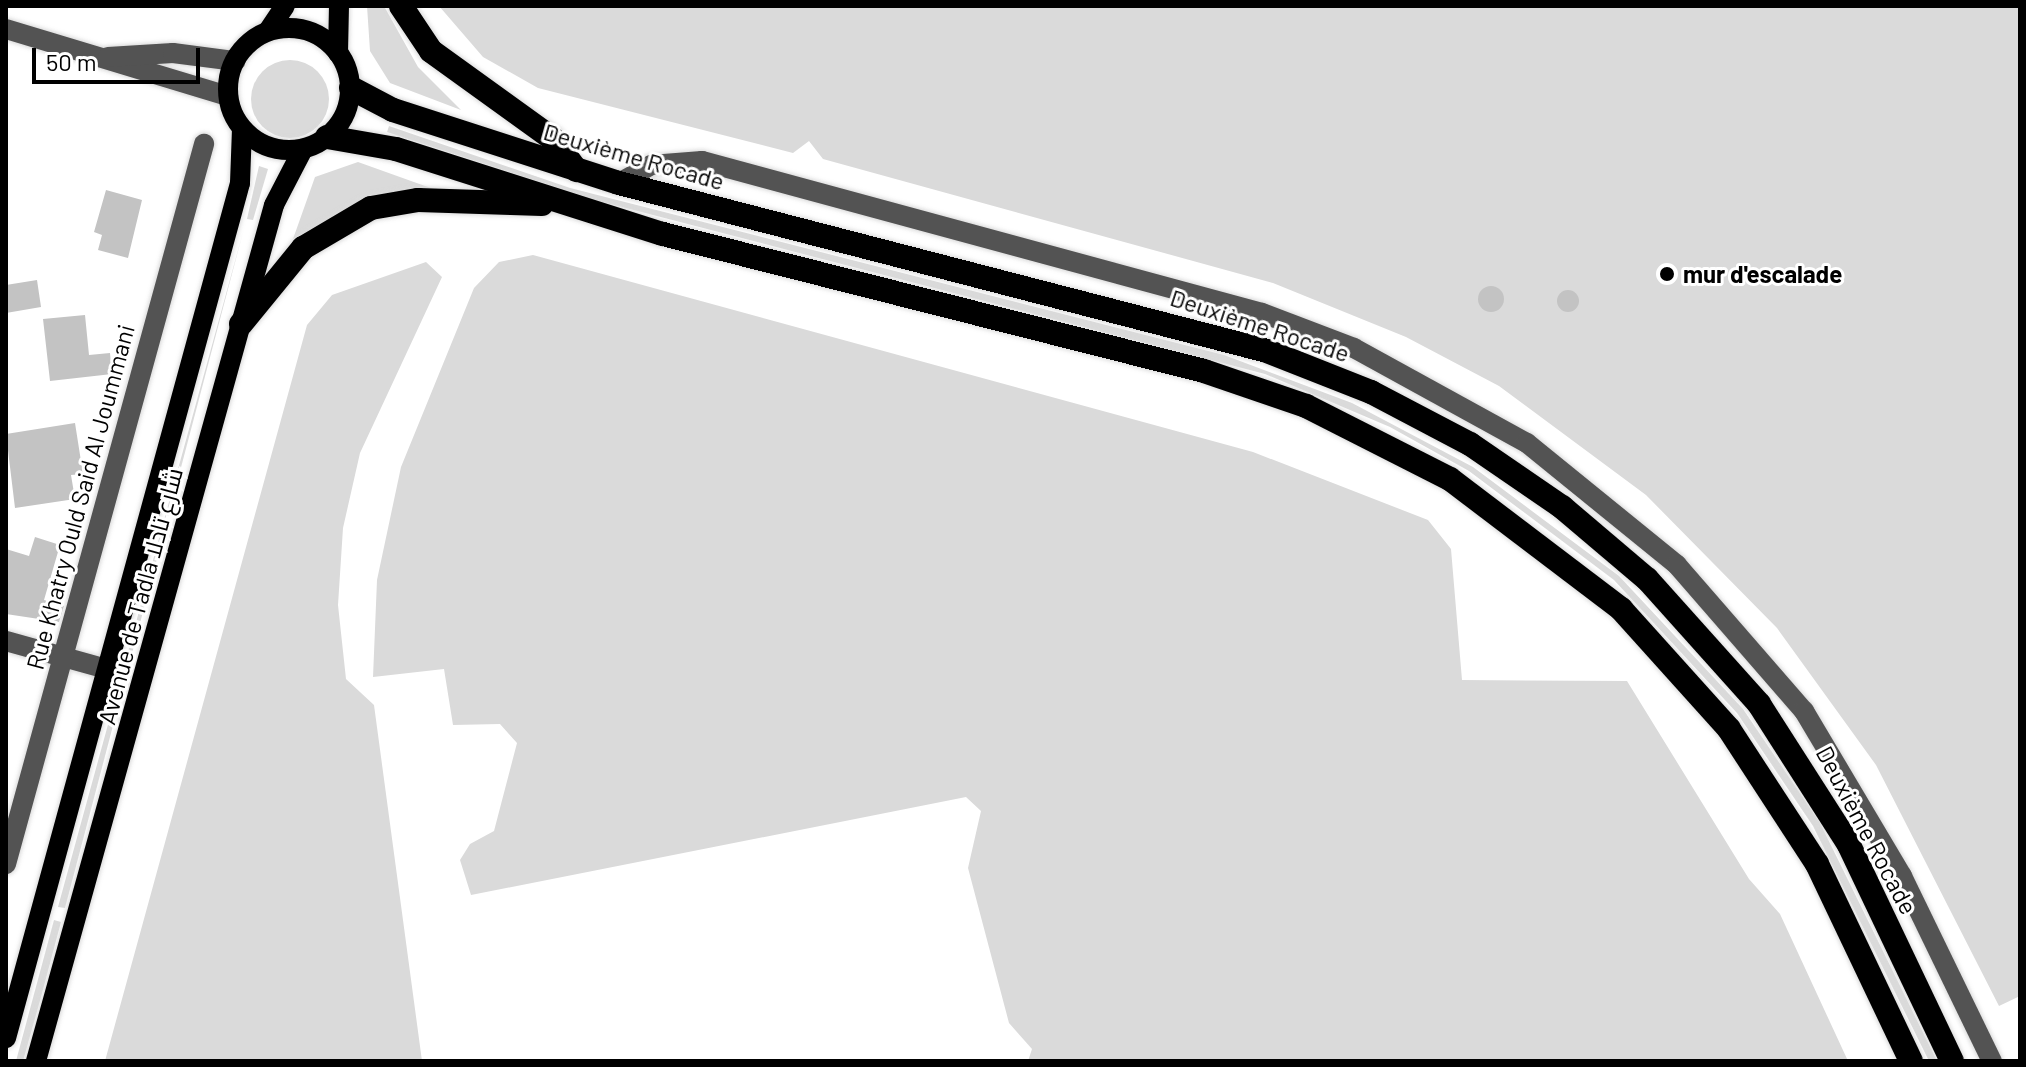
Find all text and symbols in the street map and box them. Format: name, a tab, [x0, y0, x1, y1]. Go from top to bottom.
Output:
scale bar	[36, 32, 204, 82]
text: 50 m	[46, 47, 97, 76]
street label: Deuxième Rocade	[540, 116, 728, 196]
place label: mur d'escalade	[1683, 260, 1842, 288]
marker: mur d'escalade	[1658, 265, 1676, 283]
street label: Deuxième Rocade	[1167, 282, 1353, 368]
street label: Rue Khatry Ould Said Al Joummani	[20, 321, 140, 673]
street label: Avenue de Tadla شارع تادلا	[92, 464, 188, 728]
street label: Deuxième Rocade	[1811, 741, 1923, 919]

